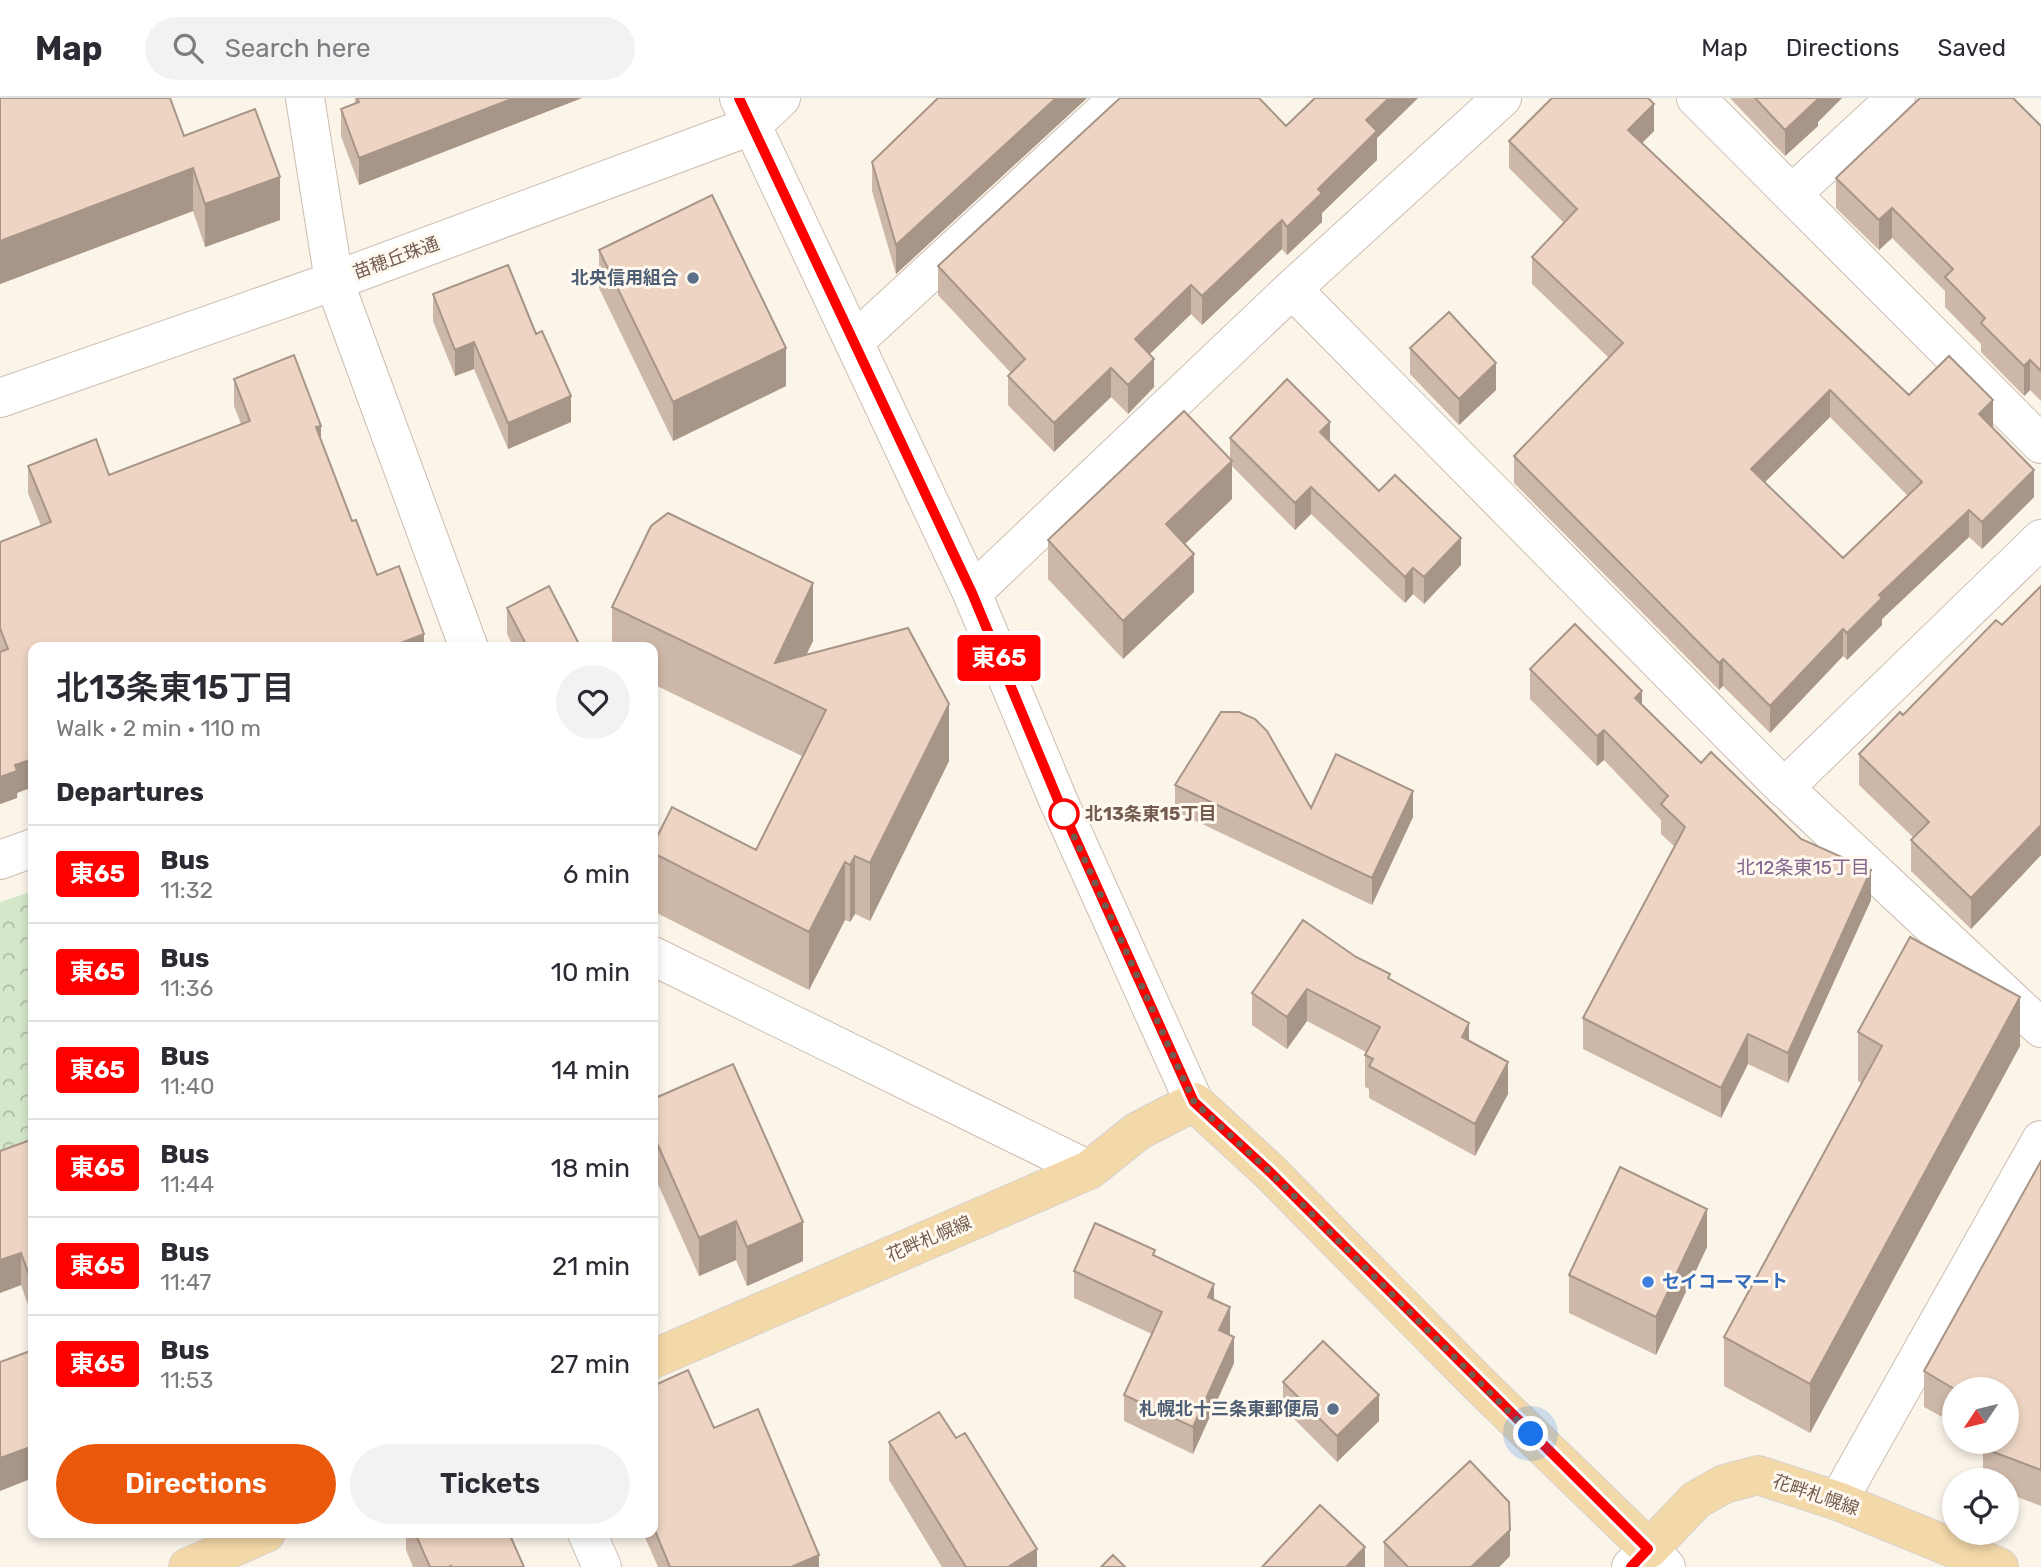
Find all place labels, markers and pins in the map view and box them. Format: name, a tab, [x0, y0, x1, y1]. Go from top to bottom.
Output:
place label: 北央信用組合	[571, 267, 679, 289]
marker: 北央信用組合	[685, 270, 701, 286]
marker: 北13条東15丁目	[1049, 799, 1079, 829]
place label: 北13条東15丁目	[1085, 803, 1216, 825]
place label: セイコーマート	[1662, 1271, 1788, 1293]
marker: セイコーマート	[1640, 1274, 1656, 1290]
place label: 札幌北十三条東郵便局	[1139, 1398, 1319, 1420]
marker: 札幌北十三条東郵便局	[1325, 1401, 1341, 1417]

